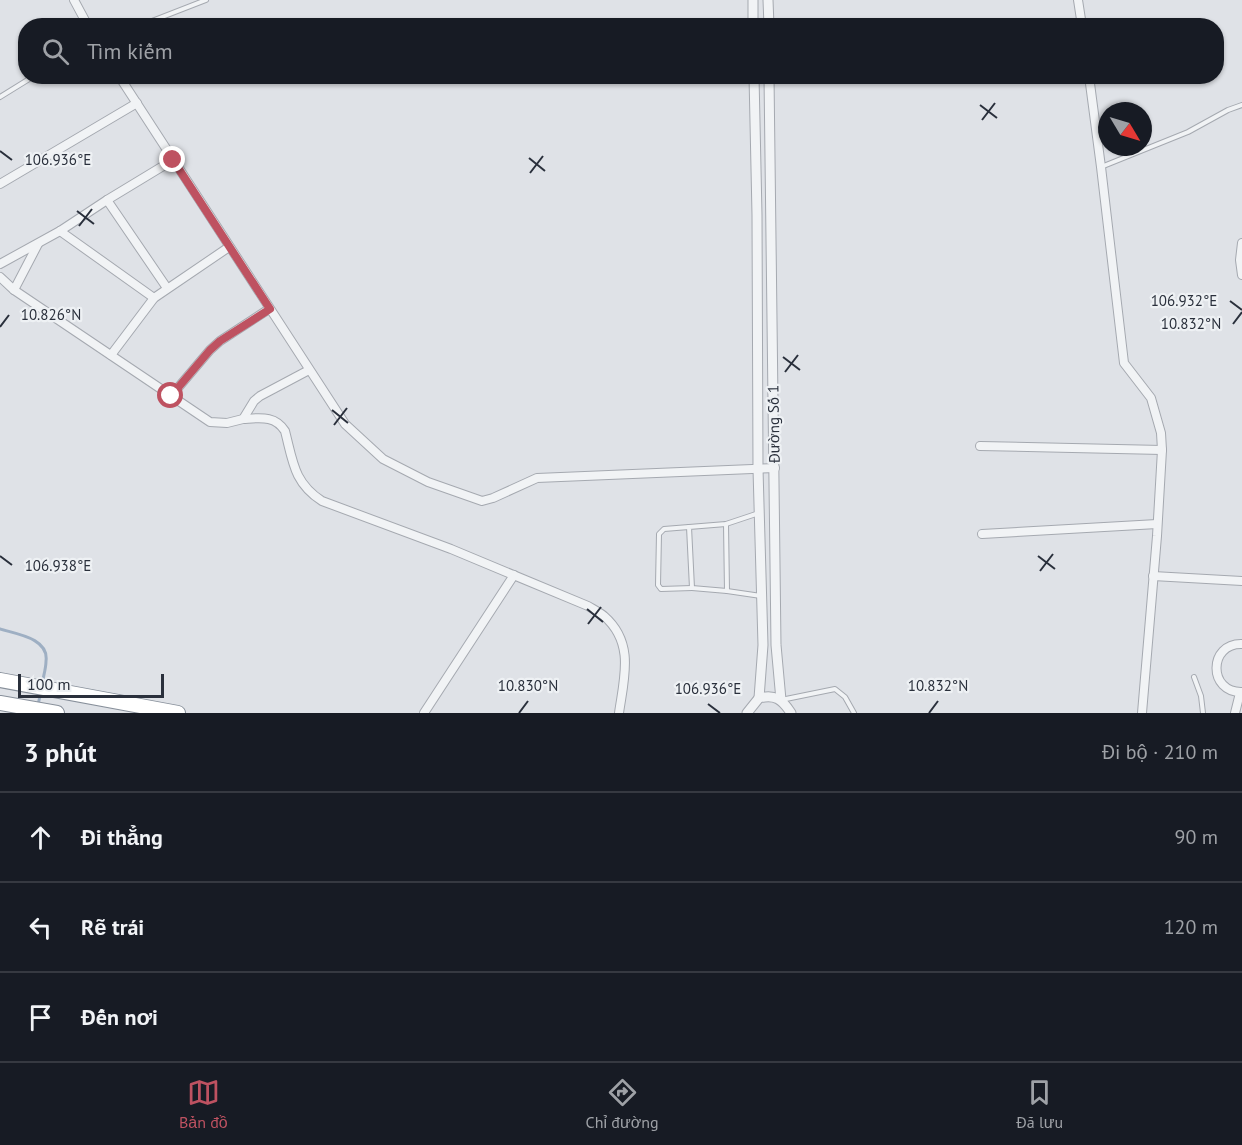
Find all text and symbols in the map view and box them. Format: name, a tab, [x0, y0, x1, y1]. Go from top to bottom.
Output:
search box	[18, 18, 1224, 84]
icon: search	[39, 35, 72, 68]
text: Tìm kiếm	[87, 37, 173, 65]
north arrow	[1098, 102, 1152, 156]
route end	[159, 146, 185, 172]
text: 106.936°E	[25, 150, 91, 169]
text: 106.932°E	[1151, 291, 1217, 310]
text: 10.826°N	[21, 305, 81, 324]
text: 10.832°N	[1161, 314, 1221, 333]
route start	[157, 382, 183, 408]
street label: Đường Số 1	[763, 385, 784, 464]
text: 106.938°E	[25, 556, 91, 575]
scale bar	[18, 671, 164, 698]
text: 100 m	[27, 674, 70, 694]
text: 10.830°N	[498, 676, 558, 695]
text: 10.832°N	[908, 676, 968, 695]
text: 106.936°E	[675, 679, 741, 698]
text: 3 phút	[24, 736, 97, 769]
text: Đi bộ · 210 m	[1102, 739, 1218, 765]
icon: ahead	[24, 821, 57, 854]
text: Đi thẳng	[81, 823, 163, 851]
text: 90 m	[1175, 824, 1218, 850]
icon: left	[24, 911, 57, 944]
text: Rẽ trái	[81, 913, 144, 941]
text: 120 m	[1164, 914, 1218, 940]
icon: arrive	[24, 1001, 57, 1034]
text: Đến nơi	[81, 1003, 158, 1031]
tab: Bản đồ	[179, 1076, 228, 1132]
tab: Chỉ đường	[586, 1076, 658, 1132]
tab: Đã lưu	[1016, 1076, 1063, 1132]

